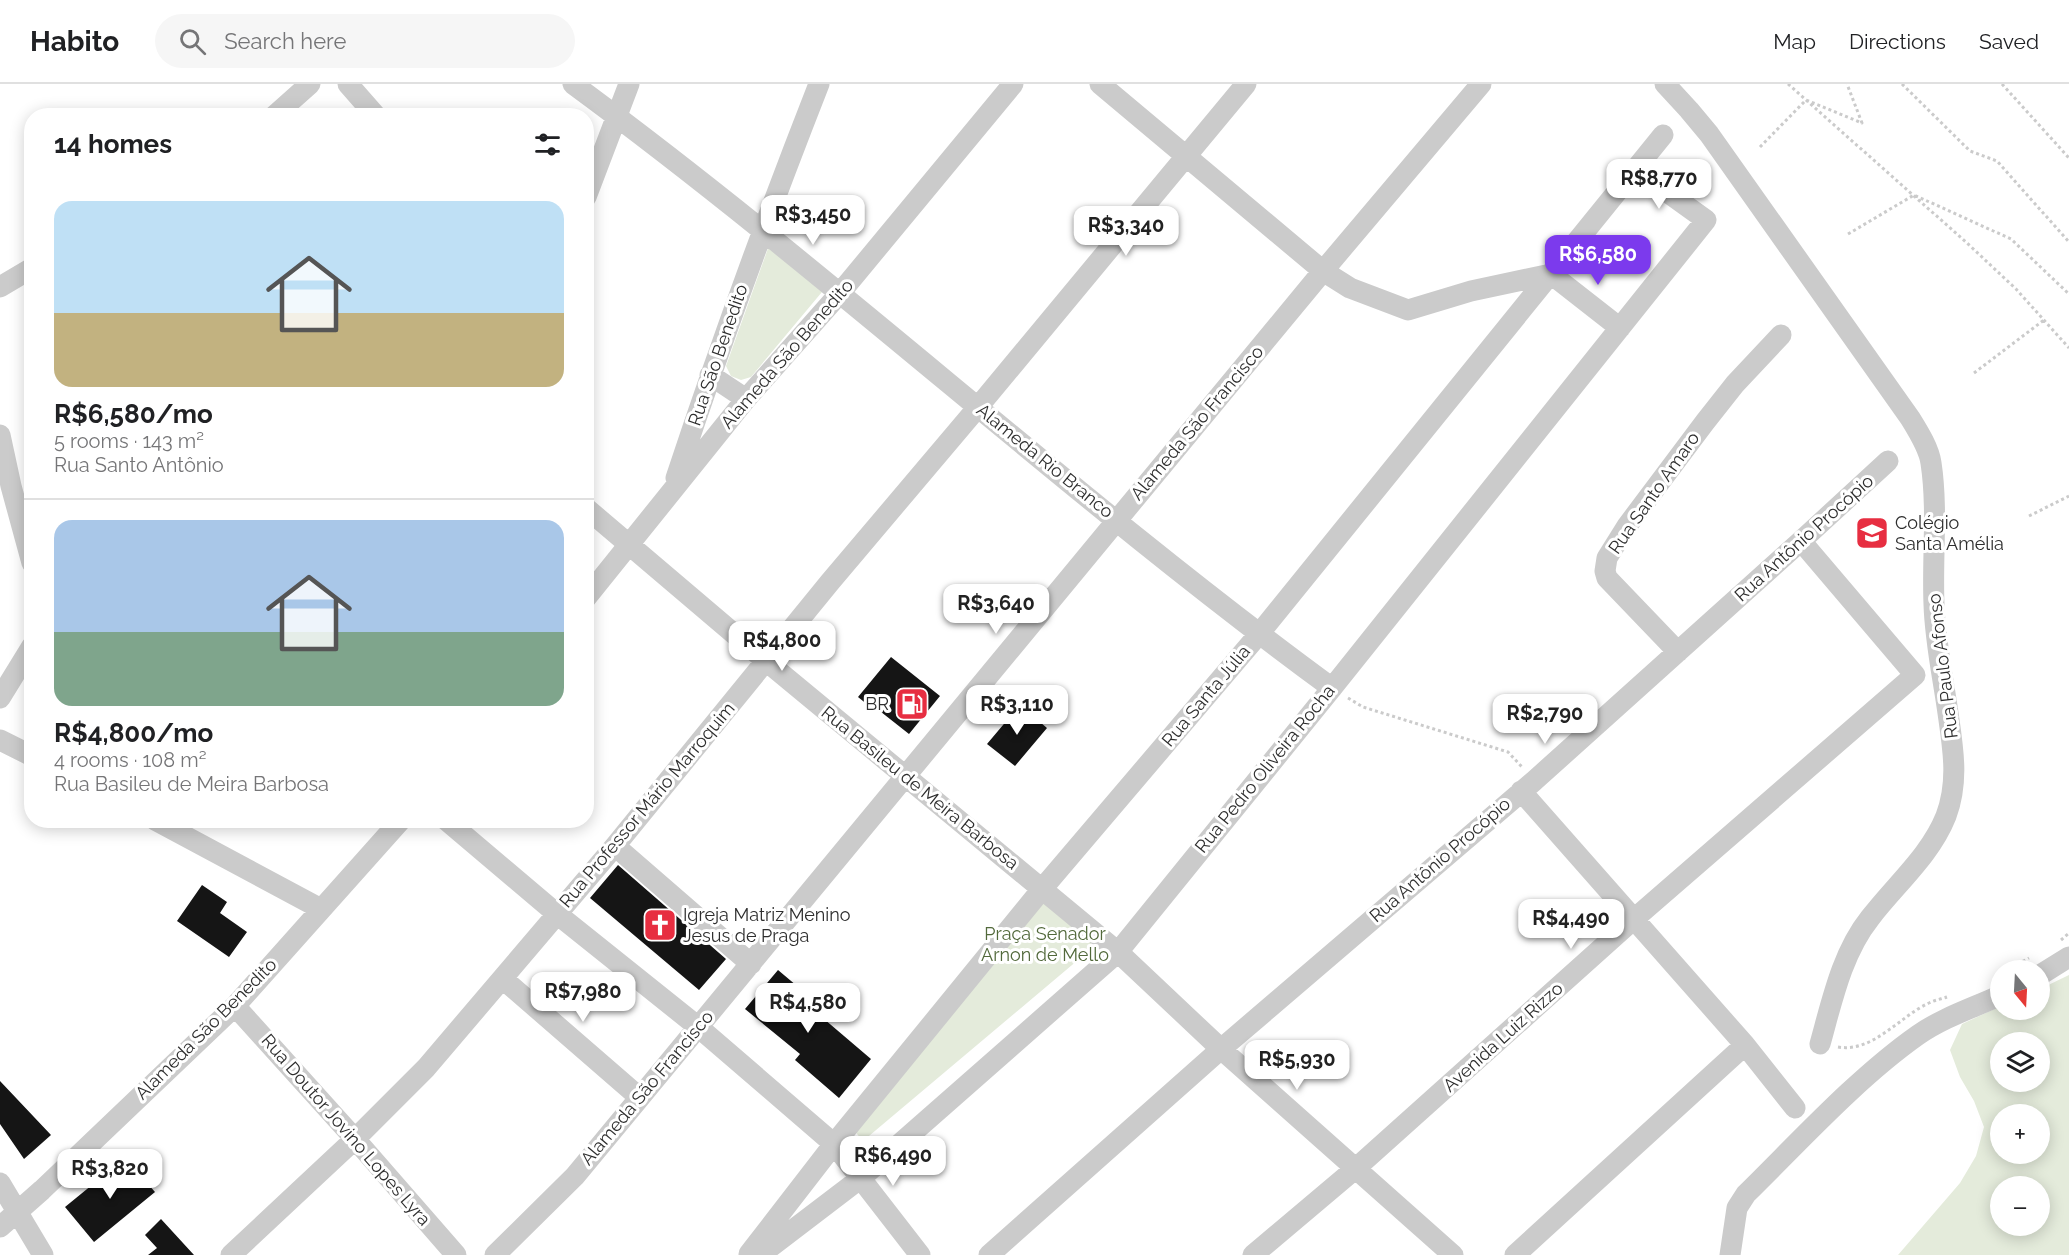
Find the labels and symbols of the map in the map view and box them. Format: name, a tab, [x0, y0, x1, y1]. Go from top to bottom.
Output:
pin: R$8,770	[1604, 159, 1714, 210]
pin: R$3,450	[758, 195, 868, 246]
pin: R$3,340	[1071, 206, 1181, 257]
pin: R$6,580	[1543, 235, 1653, 286]
street label: Alameda São Benedito	[716, 275, 857, 433]
street label: Rua São Benedito	[683, 281, 752, 428]
street label: Alameda São Francisco	[1126, 341, 1268, 504]
street label: Alameda Rio Branco	[973, 399, 1118, 522]
street label: Rua Santo Amaro	[1604, 428, 1704, 558]
street label: Rua Antônio Procópio	[1730, 470, 1877, 605]
place label: Colégio Santa Amélia	[1895, 512, 2004, 554]
school or university icon: Colégio Santa Amélia	[1854, 515, 1890, 551]
pin: R$3,640	[941, 584, 1051, 635]
street label: Rua Paulo Afonso	[1923, 592, 1962, 740]
pin: R$4,800	[727, 621, 837, 672]
street label: Rua Santa Júlia	[1157, 641, 1254, 751]
street label: Rua Pedro Oliveira Rocha	[1190, 680, 1339, 857]
pin: R$3,110	[962, 685, 1072, 736]
fuel station icon: BR	[894, 686, 930, 722]
place label: BR	[865, 693, 889, 714]
pin: R$2,790	[1490, 694, 1600, 745]
street label: Rua Professor Mário Marroquim	[555, 698, 739, 911]
street label: Rua Basileu de Meira Barbosa	[818, 702, 1023, 874]
street label: Rua Antônio Procópio	[1365, 793, 1514, 926]
pin: R$4,490	[1516, 899, 1626, 950]
place label: Igreja Matriz Menino Jesus de Praga	[683, 904, 851, 946]
church icon: Igreja Matriz Menino Jesus de Praga	[642, 907, 678, 943]
park label: Praça Senador Arnon de Mello	[981, 923, 1109, 965]
street label: Alameda São Benedito	[131, 954, 281, 1104]
north arrow	[1990, 960, 2050, 1020]
pin: R$7,980	[528, 972, 638, 1023]
street label: Avenida Luiz Rizzo	[1439, 977, 1567, 1096]
pin: R$4,580	[753, 983, 863, 1034]
street label: Alameda São Francisco	[576, 1006, 718, 1169]
street label: Rua Doutor Jovino Lopes Lyra	[258, 1030, 435, 1230]
pin: R$5,930	[1242, 1040, 1352, 1091]
pin: R$6,490	[838, 1136, 948, 1187]
pin: R$3,820	[55, 1149, 165, 1200]

